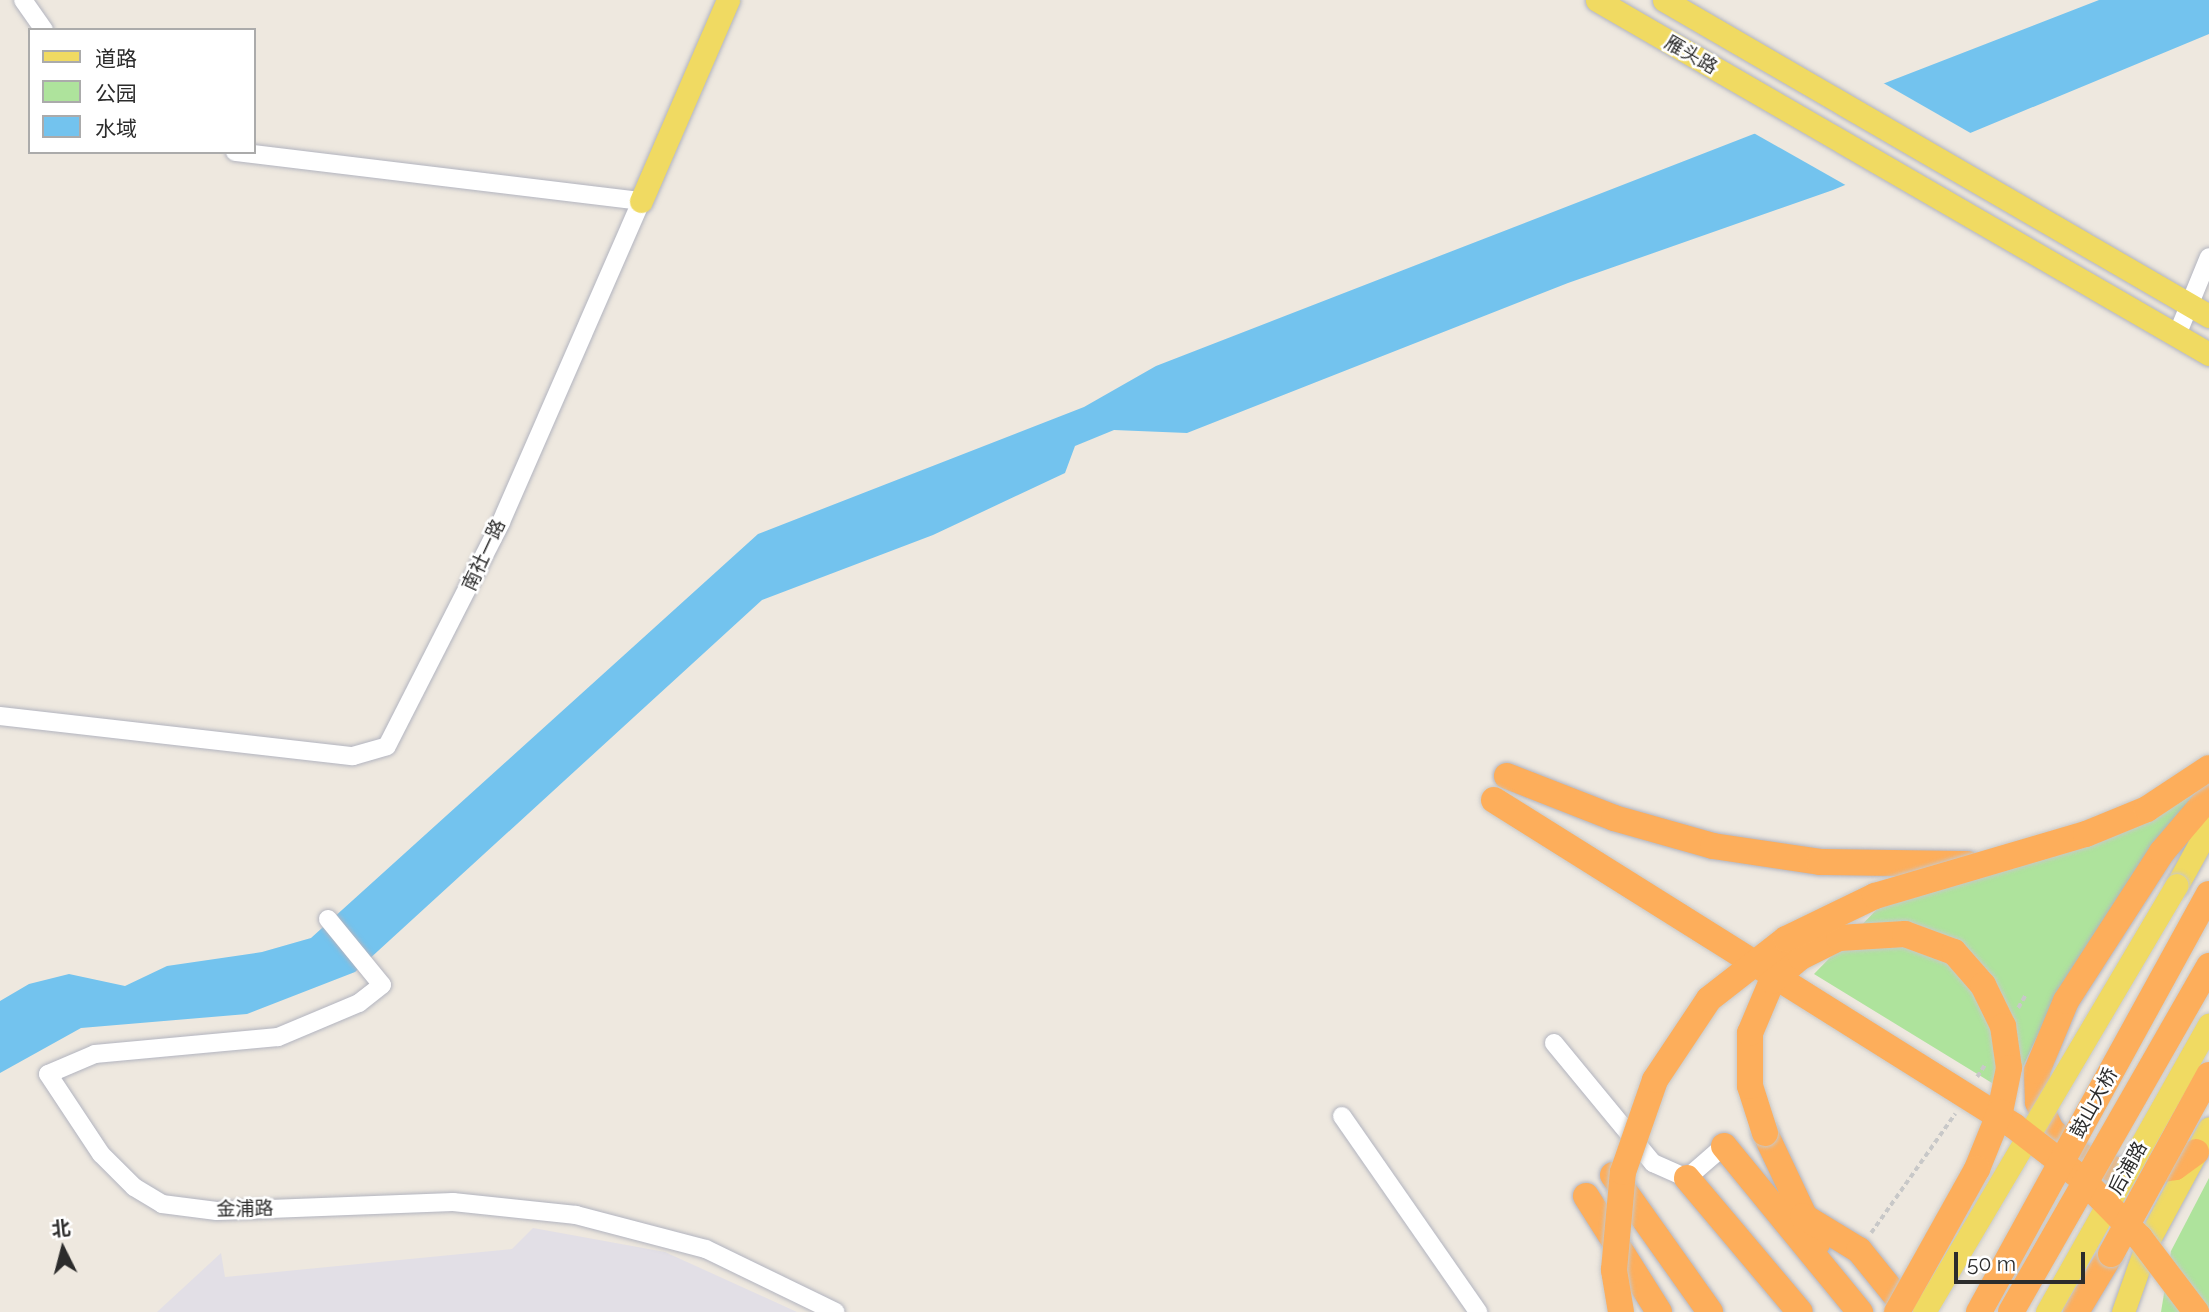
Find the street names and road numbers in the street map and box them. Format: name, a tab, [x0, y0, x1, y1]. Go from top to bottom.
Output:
street label: 雁头路	[1661, 31, 1721, 79]
street label: 南社一路	[458, 516, 510, 594]
street label: 鼓山大桥	[2066, 1064, 2122, 1142]
street label: 后浦路	[2104, 1138, 2152, 1198]
street label: 金浦路	[216, 1197, 274, 1221]

